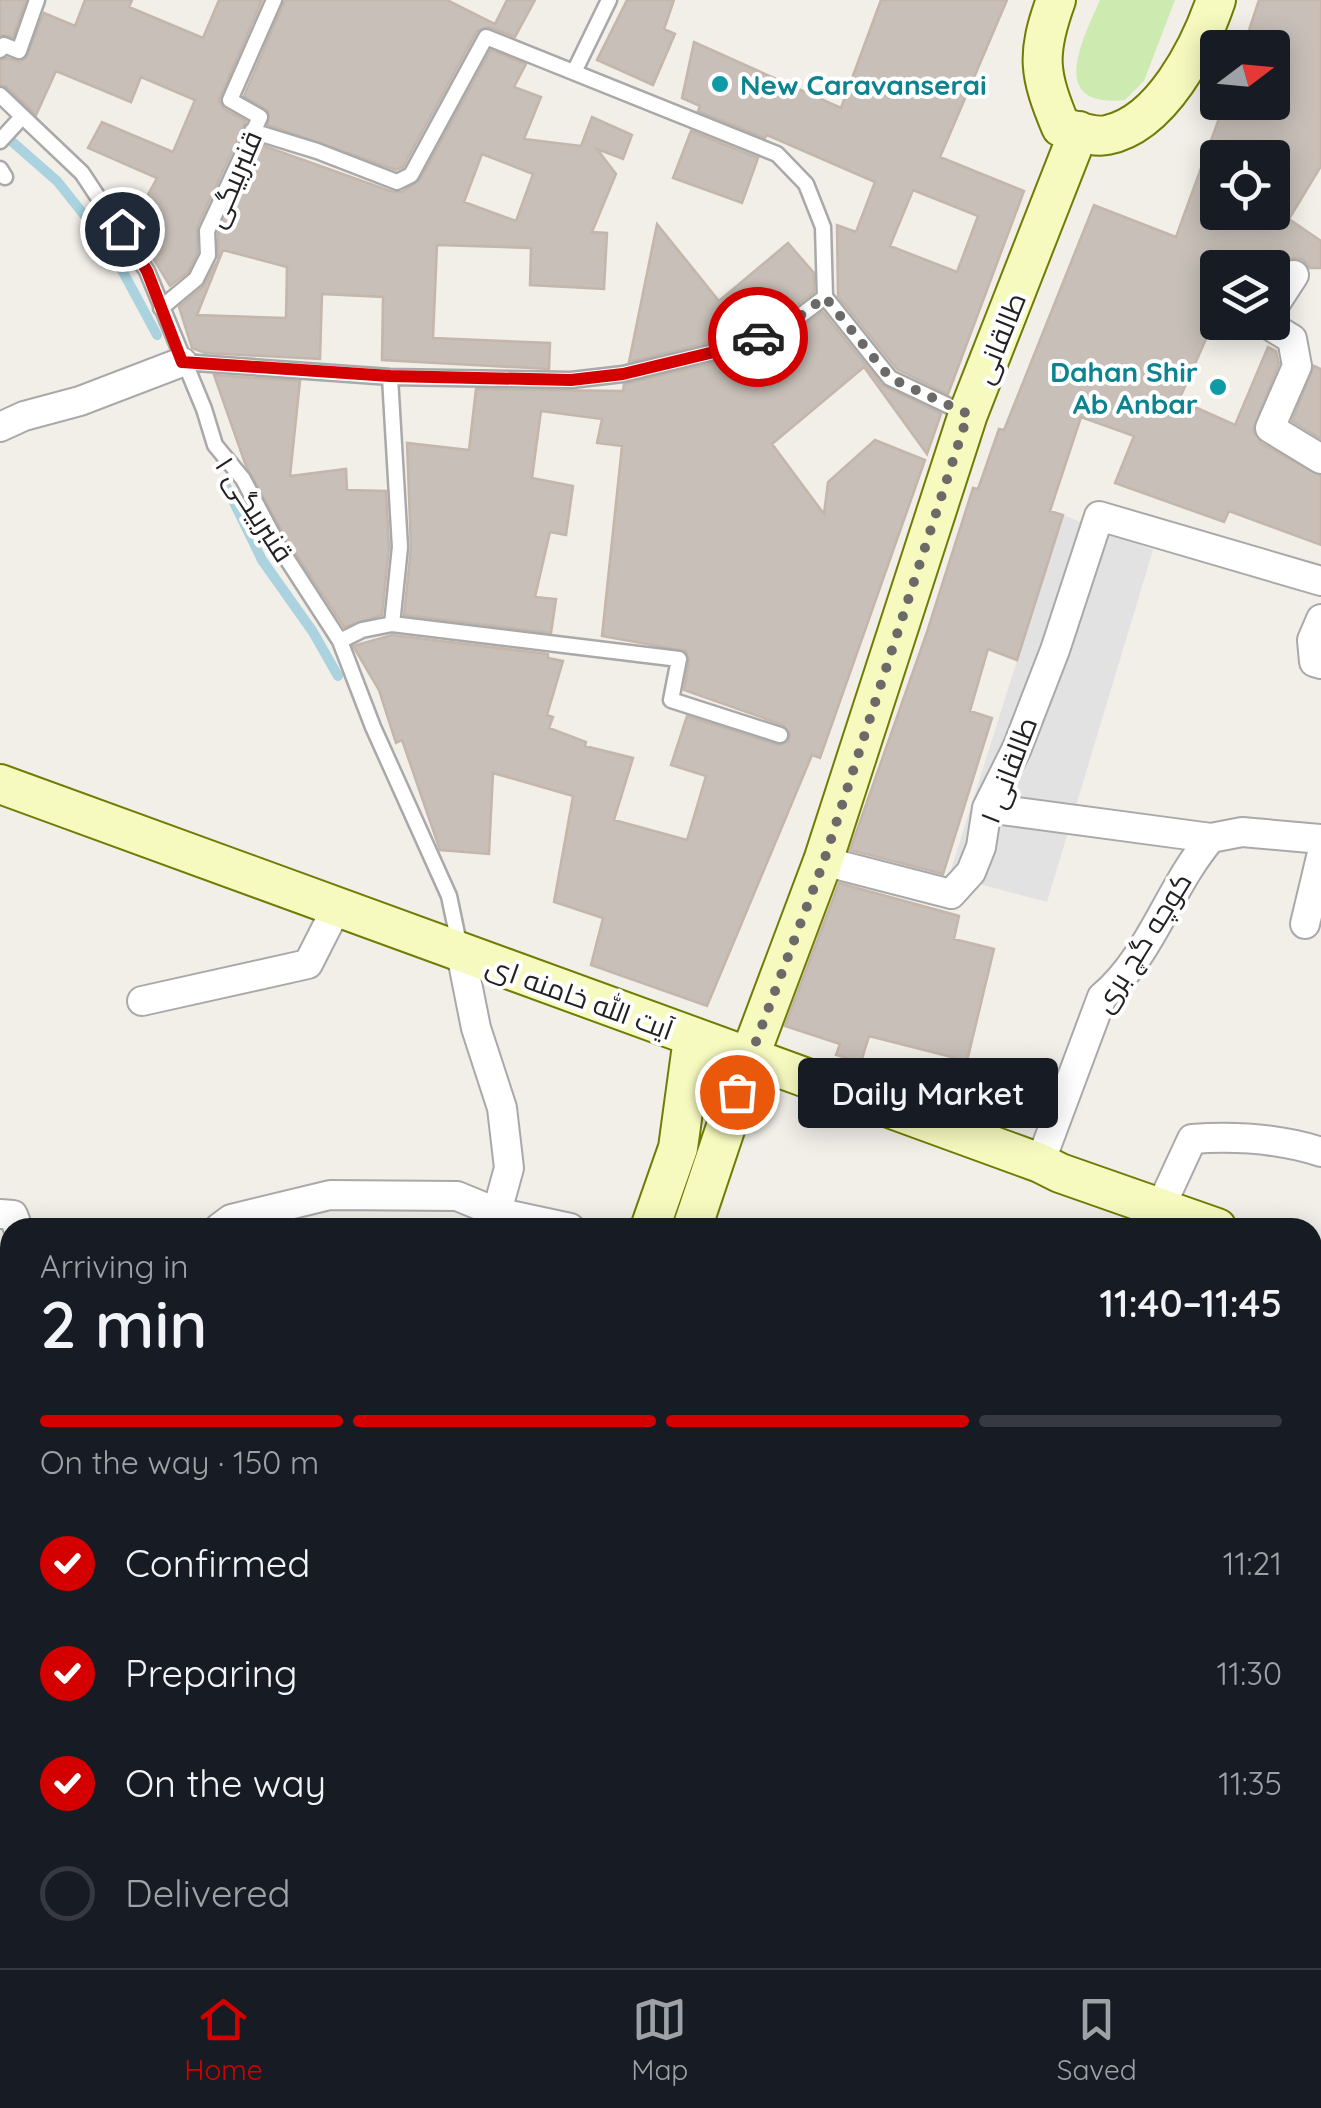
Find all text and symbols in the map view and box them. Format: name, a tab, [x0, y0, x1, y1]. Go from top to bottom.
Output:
north arrow	[1200, 30, 1290, 120]
map controls	[1200, 30, 1290, 340]
place label: New Caravanserai	[740, 67, 987, 102]
marker: New Caravanserai	[709, 73, 731, 95]
street label: قنبربیگی	[197, 125, 269, 233]
button: locate	[1200, 140, 1290, 230]
pin	[80, 187, 165, 272]
icon: home	[95, 202, 150, 257]
button: layers	[1200, 250, 1290, 340]
courier	[708, 287, 808, 387]
street label: طالقانی	[965, 287, 1033, 389]
icon: car	[731, 310, 786, 365]
place label: Dahan Shir Ab Anbar	[1050, 354, 1198, 421]
marker: Dahan Shir Ab Anbar	[1207, 376, 1229, 398]
street label: قنبربیگی ۱	[208, 450, 302, 568]
street label: طالقانی ۱	[972, 712, 1044, 828]
street label: کوچه گچ بری	[1085, 866, 1200, 1019]
street label: آیت الله خامنه ای	[482, 947, 679, 1047]
pin	[695, 1050, 780, 1135]
callout: Daily Market	[797, 1057, 1057, 1127]
icon: bag	[710, 1065, 765, 1120]
text: Daily Market	[831, 1073, 1025, 1113]
text: Arriving in	[40, 1246, 189, 1286]
text: 11:40–11:45	[1099, 1279, 1282, 1327]
text: 2 min	[40, 1283, 208, 1364]
text: On the way · 150 m	[40, 1442, 319, 1482]
icon: check	[40, 1536, 95, 1591]
text: Confirmed	[125, 1539, 310, 1587]
text: 11:21	[1223, 1543, 1282, 1583]
icon: check	[40, 1646, 95, 1701]
text: Preparing	[125, 1649, 297, 1697]
text: 11:30	[1217, 1653, 1282, 1693]
icon: check	[40, 1756, 95, 1811]
text: On the way	[125, 1759, 326, 1807]
text: 11:35	[1218, 1763, 1282, 1803]
text: Delivered	[125, 1869, 291, 1917]
tab: Home	[184, 1992, 263, 2087]
tab: Map	[631, 1992, 688, 2087]
tab: Saved	[1057, 1992, 1137, 2087]

